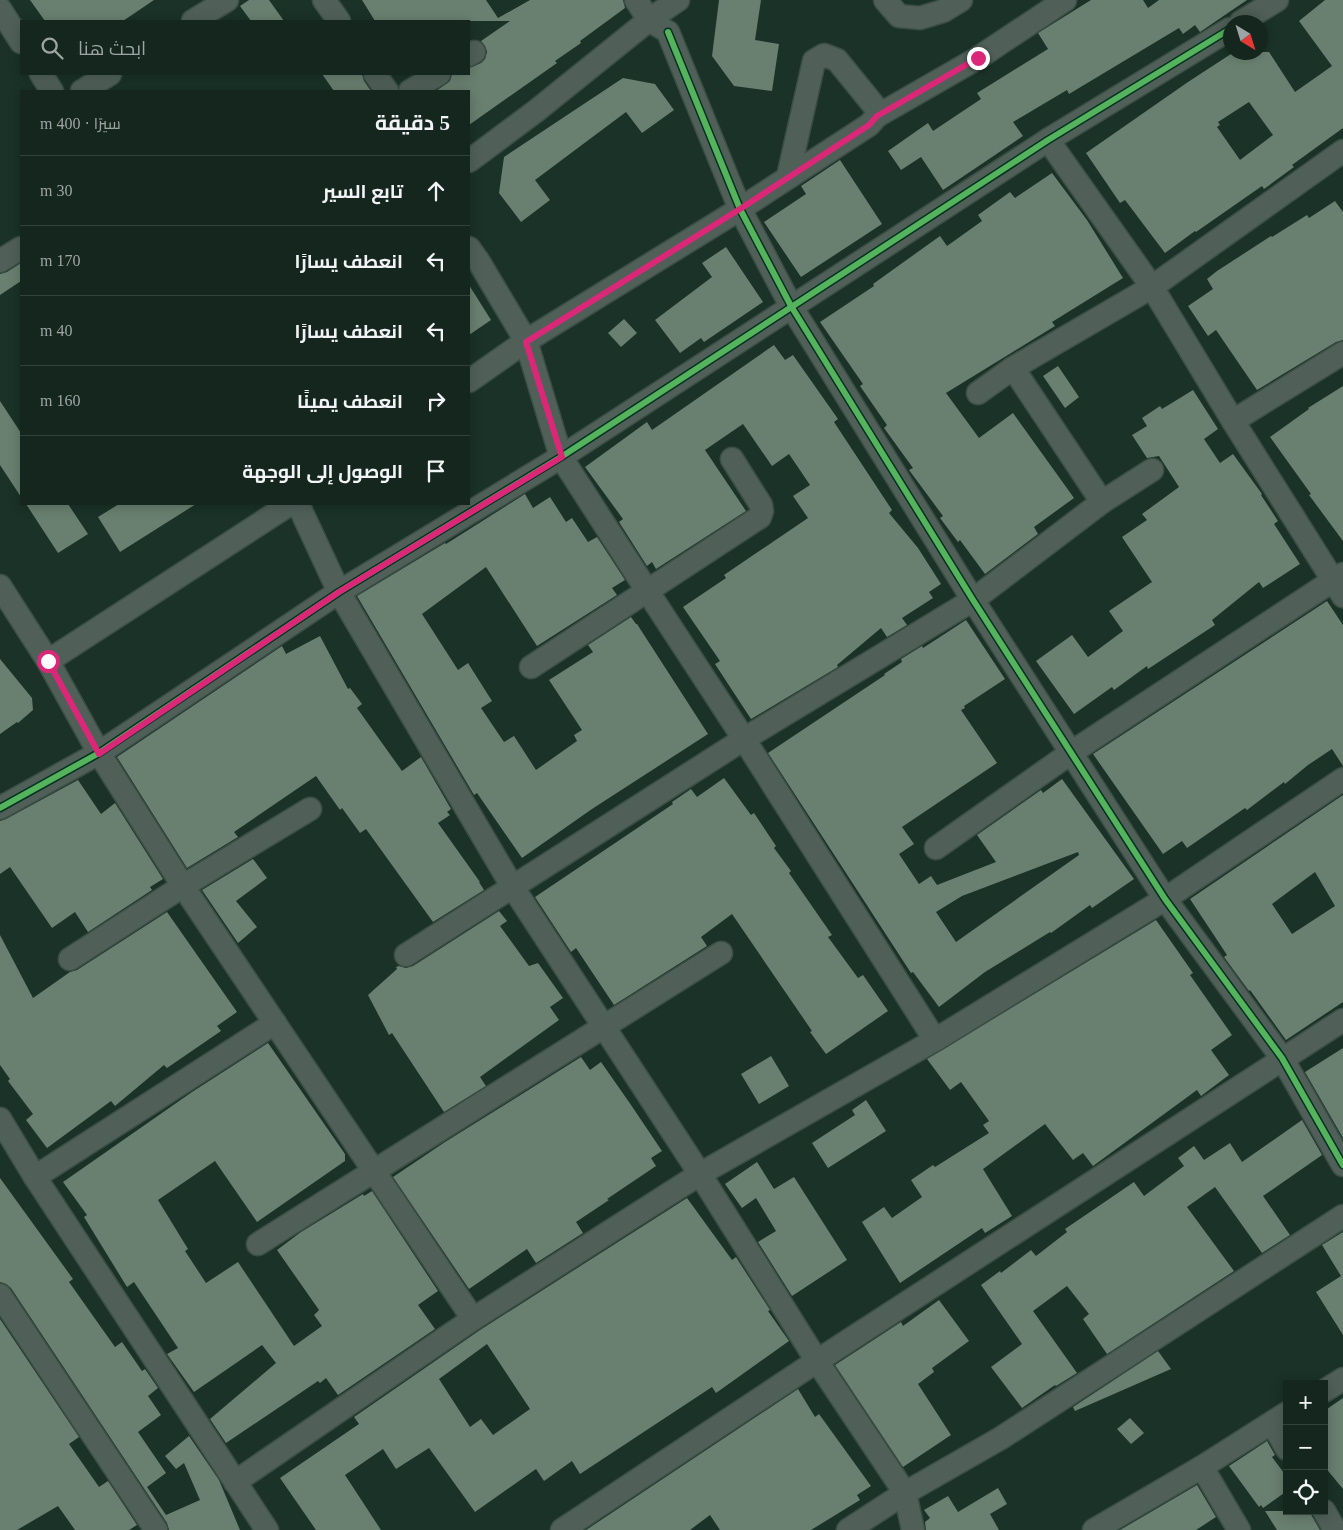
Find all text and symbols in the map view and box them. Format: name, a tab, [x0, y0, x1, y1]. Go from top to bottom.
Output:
north arrow	[1223, 15, 1268, 60]
search box	[20, 20, 470, 75]
icon: search	[38, 34, 66, 62]
text: ابحث هنا	[78, 38, 146, 59]
route end	[967, 47, 990, 70]
text: 5 دقيقة	[375, 111, 450, 135]
text: سيرًا · 400 m	[40, 115, 121, 132]
icon: ahead	[422, 177, 450, 205]
text: تابع السير	[323, 181, 403, 202]
text: 30 m	[40, 182, 72, 199]
icon: left	[422, 247, 450, 275]
text: انعطف يسارًا	[295, 251, 403, 272]
text: 170 m	[40, 252, 80, 269]
icon: left	[422, 317, 450, 345]
text: انعطف يسارًا	[295, 321, 403, 342]
text: 40 m	[40, 322, 72, 339]
icon: right	[422, 387, 450, 415]
text: انعطف يمينًا	[297, 391, 403, 412]
text: 160 m	[40, 392, 80, 409]
icon: arrive	[422, 457, 450, 485]
text: الوصول إلى الوجهة	[242, 461, 403, 482]
route start	[37, 650, 60, 673]
map controls	[1283, 1380, 1328, 1515]
button: +	[1283, 1380, 1328, 1425]
button: −	[1283, 1425, 1328, 1470]
button: locate	[1283, 1470, 1328, 1515]

